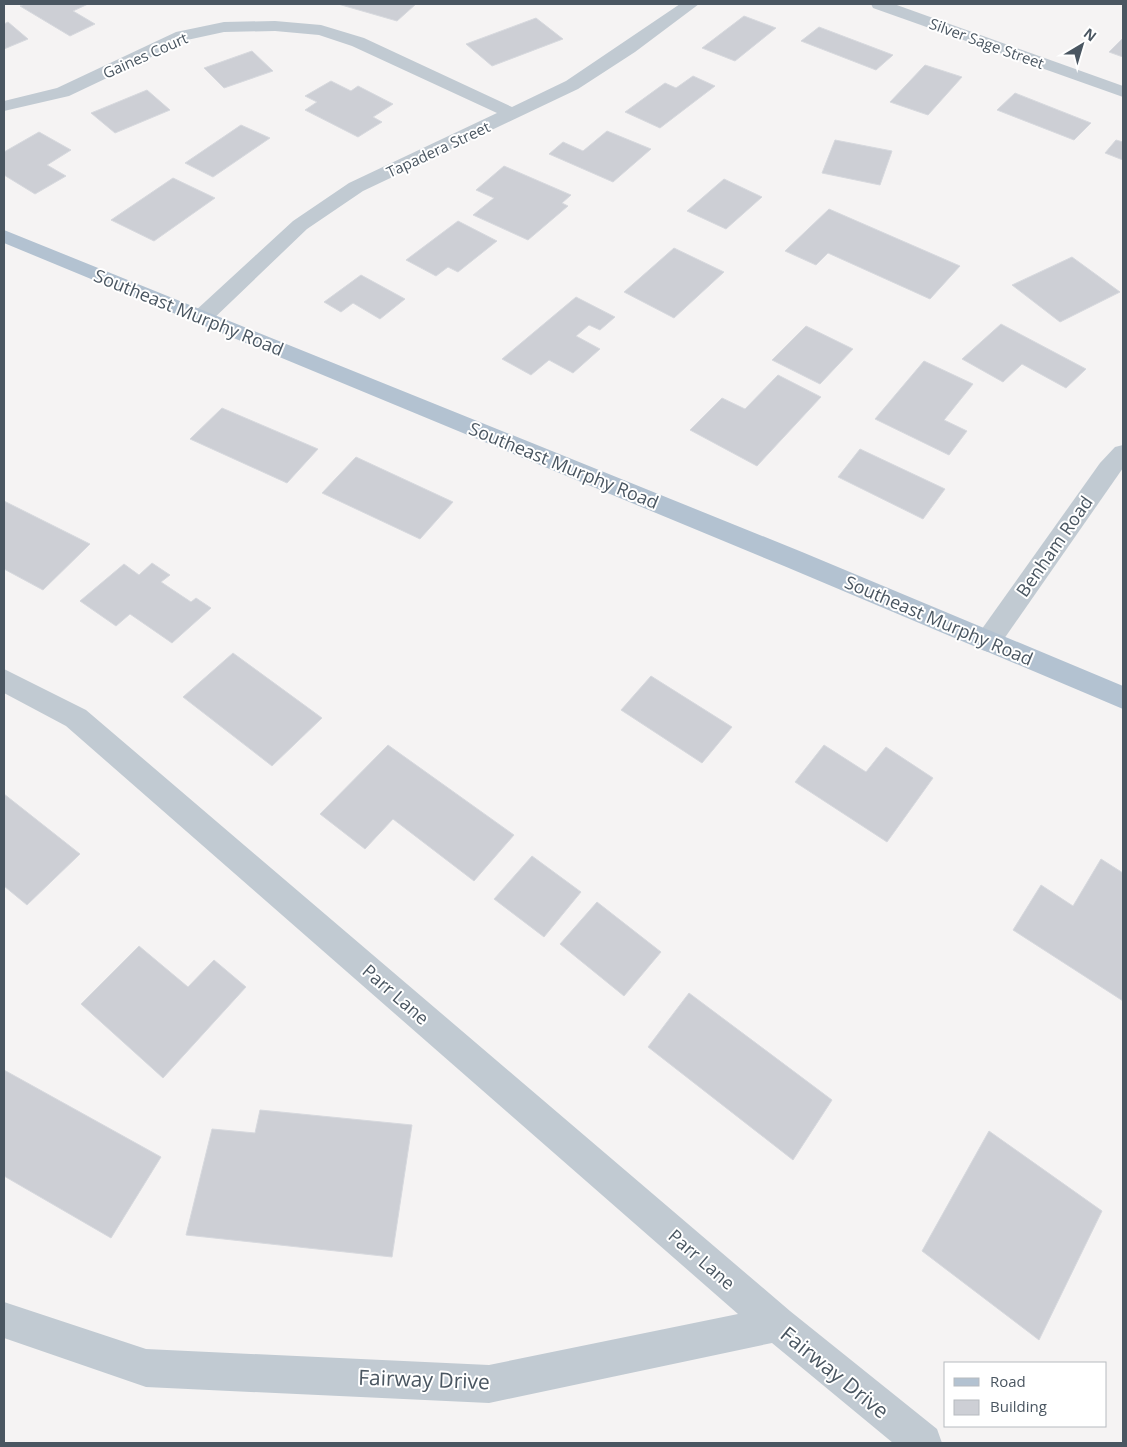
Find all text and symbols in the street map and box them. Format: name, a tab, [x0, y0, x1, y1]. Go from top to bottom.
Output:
street label: Silver Sage Street	[927, 13, 1047, 73]
north arrow	[1057, 20, 1107, 70]
text: N	[1080, 23, 1101, 45]
street label: Gaines Court	[99, 27, 191, 83]
street label: Tapadera Street	[383, 116, 493, 182]
street label: Southeast Murphy Road	[91, 263, 287, 361]
street label: Southeast Murphy Road	[466, 416, 662, 514]
street label: Benham Road	[1010, 491, 1098, 601]
street label: Southeast Murphy Road	[841, 569, 1037, 671]
street label: Parr Lane	[358, 958, 434, 1030]
street label: Parr Lane	[664, 1223, 740, 1295]
street label: Fairway Drive	[775, 1320, 895, 1424]
legend	[944, 1362, 1107, 1427]
street label: Fairway Drive	[358, 1363, 490, 1395]
text: Road	[990, 1371, 1026, 1391]
text: Building	[990, 1396, 1047, 1416]

